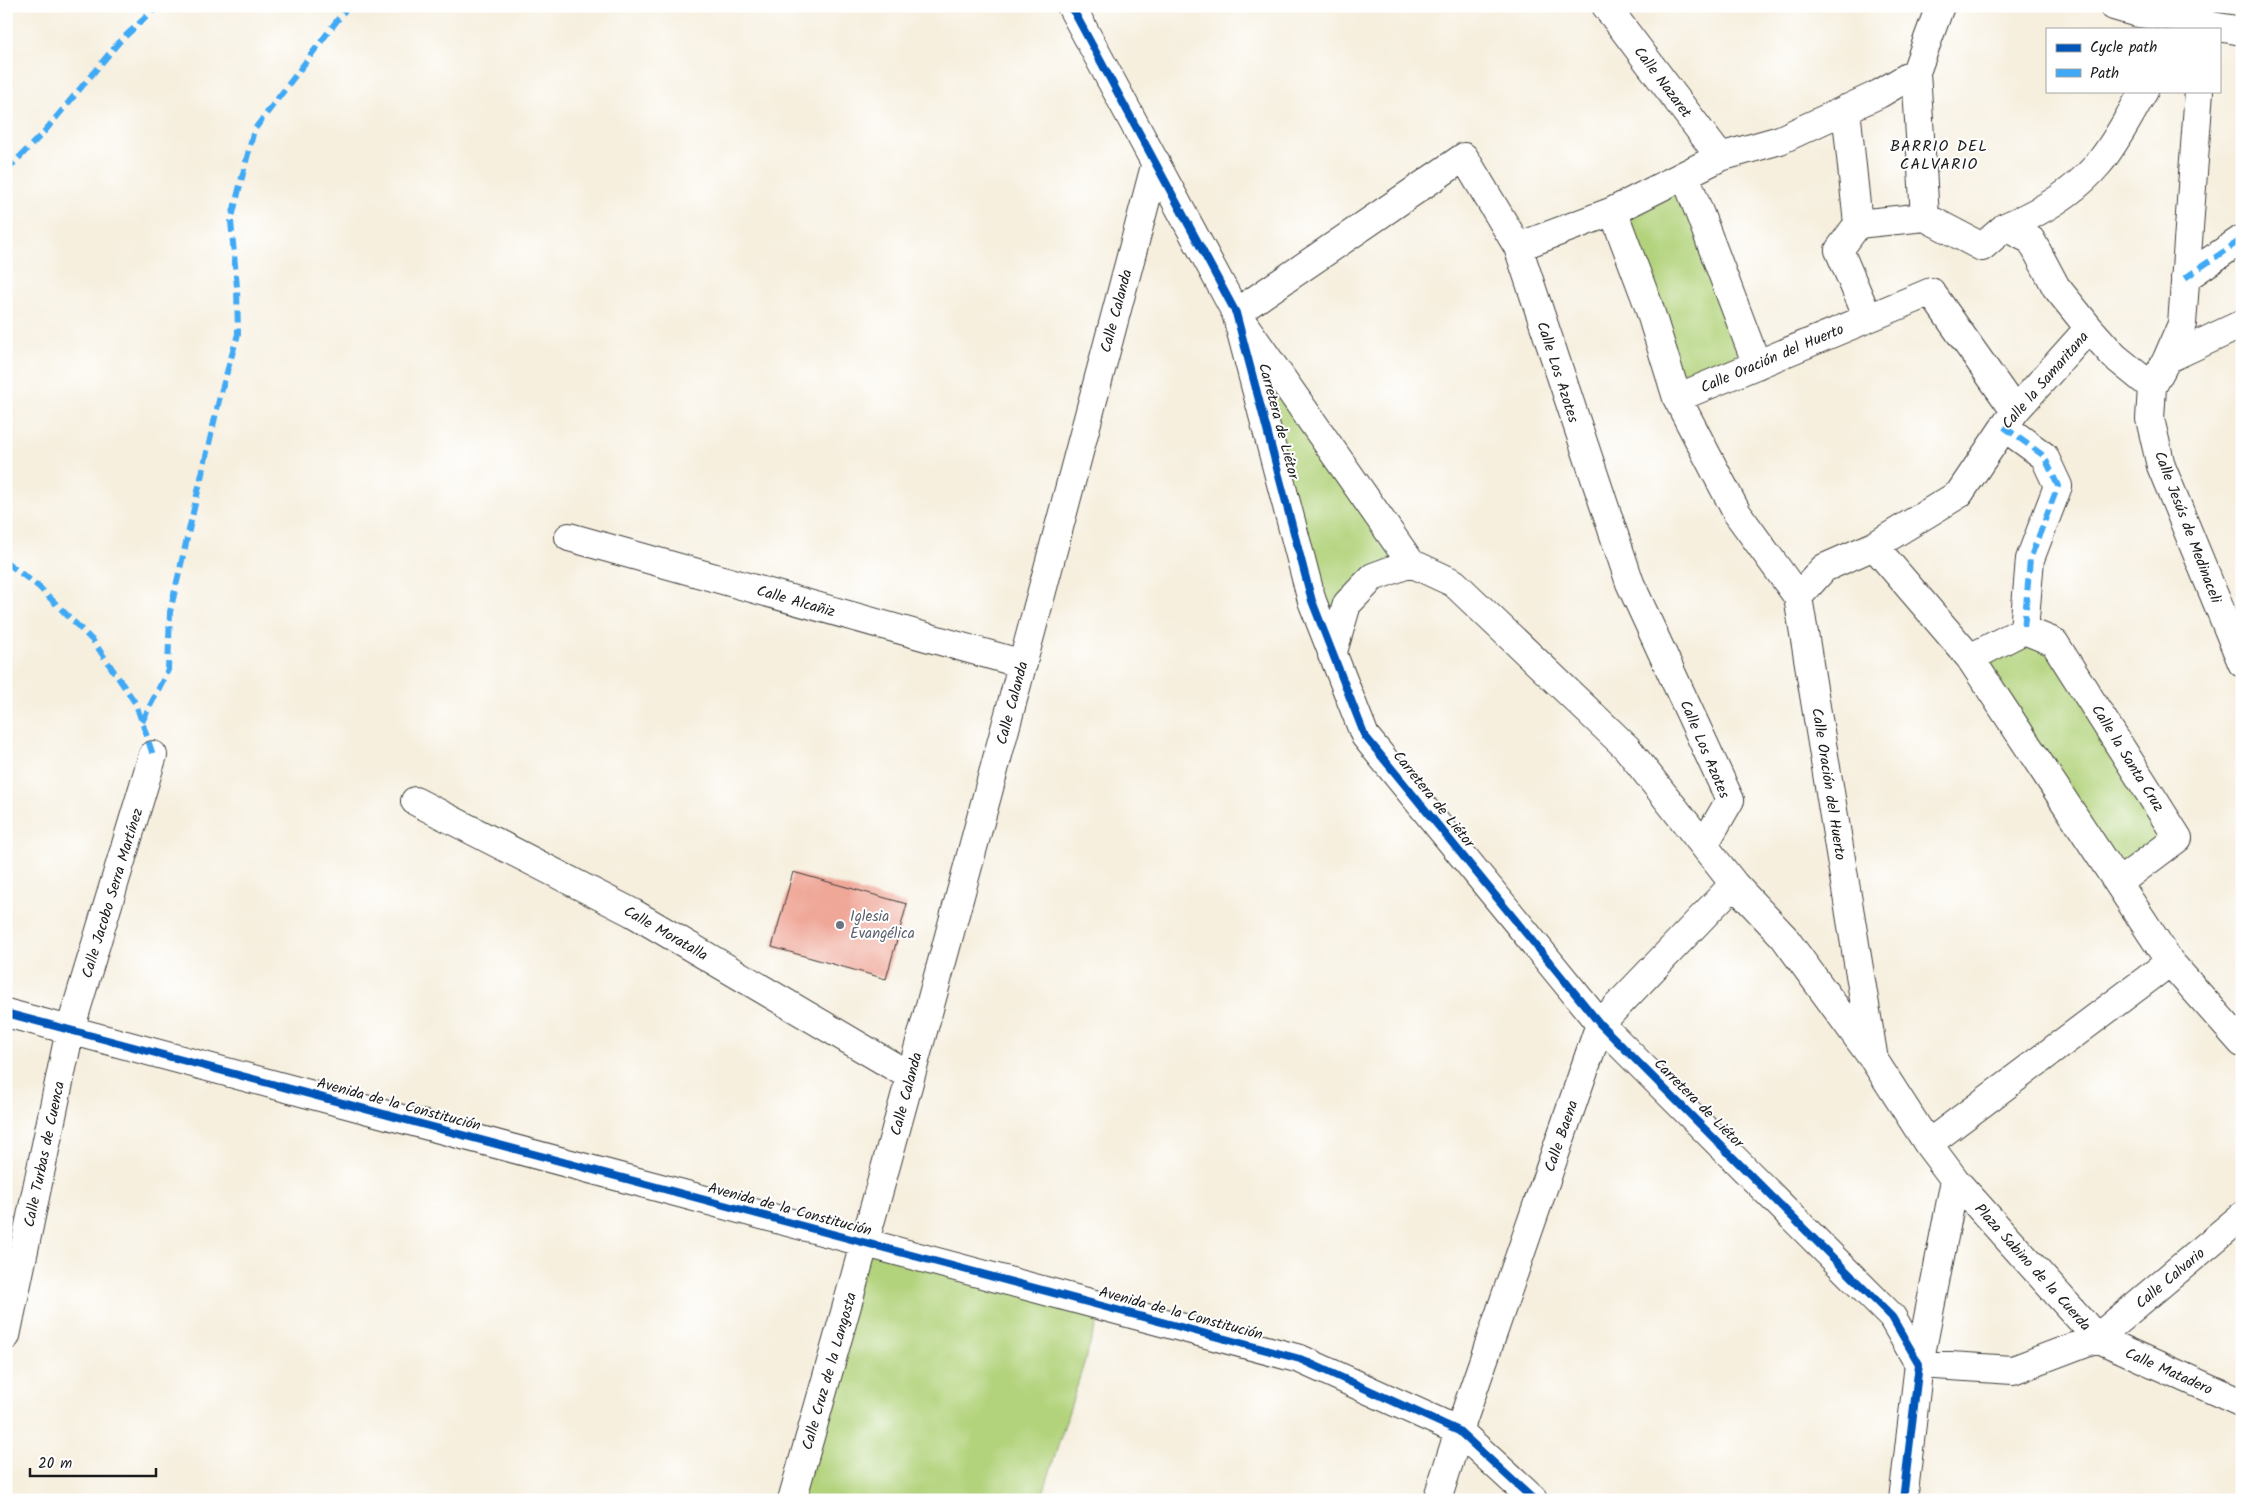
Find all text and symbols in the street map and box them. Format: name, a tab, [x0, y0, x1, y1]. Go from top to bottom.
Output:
legend	[2046, 28, 2220, 92]
text: Cycle path	[2090, 36, 2157, 60]
street label: Calle Nazaret	[1627, 42, 1697, 124]
text: Path	[2090, 62, 2119, 86]
district label: BARRIO DEL CALVARIO	[1890, 134, 1988, 177]
street label: Calle Calanda	[1094, 267, 1140, 356]
street label: Calle Oración del Huerto	[1697, 318, 1848, 400]
street label: Calle Los Azotes	[1529, 319, 1585, 427]
street label: Calle la Samaritana	[1996, 326, 2095, 435]
street label: Carretera de Liétor	[1251, 360, 1305, 483]
street label: Calle Jesús de Medinaceli	[2147, 448, 2228, 608]
street label: Calle Alcañiz	[754, 579, 838, 625]
street label: Calle Calanda	[990, 659, 1036, 748]
street label: Calle Los Azotes	[1673, 696, 1736, 803]
street label: Calle la Santa Cruz	[2085, 700, 2170, 817]
street label: Calle Oración del Huerto	[1804, 706, 1852, 862]
street label: Carretera de Liétor	[1386, 746, 1481, 854]
street label: Calle Jacobo Serra Martínez	[76, 805, 150, 981]
street label: Calle Moratalla	[619, 900, 712, 968]
place label: Iglesia Evangélica	[850, 905, 915, 946]
marker: Iglesia Evangélica	[834, 919, 846, 931]
street label: Calle Calanda	[884, 1050, 930, 1139]
street label: Carretera de Liétor	[1648, 1053, 1750, 1155]
street label: Avenida de la Constitución	[314, 1072, 483, 1138]
street label: Calle Turbas de Cuenca	[18, 1079, 72, 1229]
street label: Calle Baena	[1538, 1097, 1585, 1175]
street label: Avenida de la Constitución	[705, 1177, 874, 1243]
street label: Plaza Sabino de la Cuerda	[1968, 1198, 2096, 1337]
street label: Calle Calvario	[2131, 1242, 2211, 1315]
street label: Avenida de la Constitución	[1096, 1281, 1265, 1347]
street label: Calle Cruz de la Langosta	[796, 1289, 864, 1453]
street label: Calle Matadero	[2121, 1342, 2217, 1402]
scale bar	[30, 1446, 156, 1478]
text: 20 m	[38, 1452, 72, 1476]

